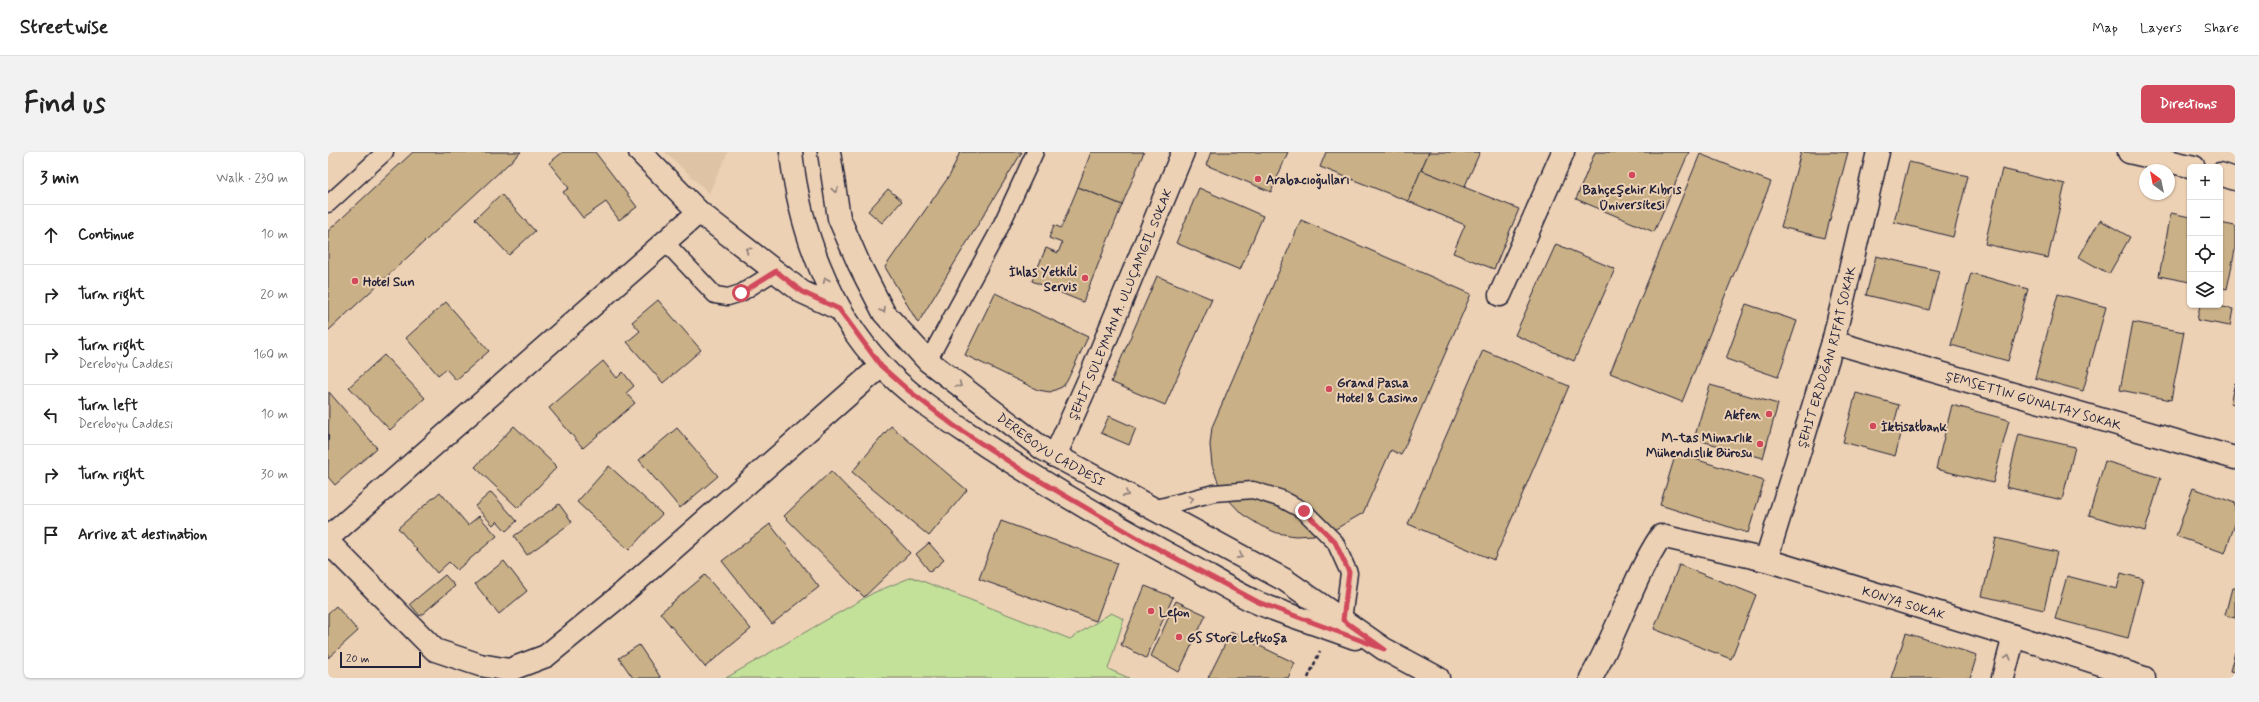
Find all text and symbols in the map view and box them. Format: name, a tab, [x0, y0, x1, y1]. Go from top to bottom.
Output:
text: Streetwise	[20, 15, 108, 40]
text: Map	[2092, 19, 2118, 37]
text: Layers	[2140, 19, 2182, 37]
text: Share	[2204, 19, 2239, 37]
button: Directions	[2141, 85, 2235, 123]
text: Find us	[24, 86, 105, 123]
north arrow	[2139, 164, 2175, 200]
map controls	[2187, 164, 2223, 308]
button: +	[2187, 164, 2223, 200]
text: 3 min	[40, 167, 79, 189]
text: Walk · 230 m	[216, 170, 288, 187]
marker: Bahçeşehir Kıbrıs Üniversitesi	[1627, 170, 1637, 180]
place label: Arabacıoğulları	[1266, 172, 1350, 190]
marker: Arabacıoğulları	[1253, 174, 1263, 184]
place label: Bahçeşehir Kıbrıs Üniversitesi	[1583, 182, 1682, 214]
street label: ŞEHIT SÜLEYMAN A. ULUÇAMGIL SOKAK	[1065, 186, 1177, 423]
one-way arrow	[830, 187, 839, 194]
button: −	[2187, 200, 2223, 236]
icon: ahead	[40, 224, 62, 246]
text: Continue	[78, 225, 134, 245]
text: 10 m	[261, 226, 288, 243]
button: locate	[2187, 236, 2223, 272]
one-way arrow	[746, 248, 753, 255]
place label: İhlas Yetkili Servis	[1009, 264, 1077, 296]
street label: ŞEHIT ERDOĞAN RIFAT SOKAK	[1794, 264, 1861, 450]
button: layers	[2187, 272, 2223, 308]
marker: İhlas Yetkili Servis	[1080, 273, 1090, 283]
place label: Hotel Sun	[363, 274, 415, 291]
marker: Hotel Sun	[350, 276, 360, 286]
one-way arrow	[823, 276, 831, 283]
icon: right	[40, 284, 62, 306]
route start	[732, 284, 750, 302]
text: Turn right	[78, 285, 145, 305]
text: 20 m	[260, 286, 288, 303]
one-way arrow	[879, 306, 886, 313]
text: Turn right	[78, 336, 145, 356]
icon: right	[40, 344, 62, 366]
text: 160 m	[253, 346, 288, 363]
text: Dereboyu Caddesi	[78, 356, 173, 373]
street label: ŞEMSETTIN GÜNALTAY SOKAK	[1943, 368, 2124, 435]
place label: Grand Pasha Hotel & Casino	[1337, 375, 1418, 407]
one-way arrow	[955, 380, 962, 387]
marker: Grand Pasha Hotel & Casino	[1324, 384, 1334, 394]
text: Turn left	[78, 396, 138, 416]
icon: left	[40, 404, 62, 426]
text: 10 m	[261, 406, 288, 423]
place label: Akfen	[1724, 407, 1762, 424]
marker: Akfen	[1764, 409, 1774, 419]
street label: DEREBOYU CADDESI	[993, 410, 1108, 491]
text: Dereboyu Caddesi	[78, 416, 173, 433]
place label: İktisatbank	[1881, 419, 1947, 436]
marker: İktisatbank	[1868, 421, 1878, 431]
place label: M-tas Mimarlık Mühendıslık Bürosu	[1646, 430, 1752, 462]
marker: M-tas Mimarlık Mühendıslık Bürosu	[1755, 439, 1765, 449]
icon: right	[40, 464, 62, 486]
text: Turn right	[78, 465, 145, 485]
text: 30 m	[261, 466, 288, 483]
one-way arrow	[1122, 490, 1129, 497]
one-way arrow	[1187, 495, 1194, 503]
route end	[1295, 502, 1313, 520]
icon: arrive	[40, 524, 62, 546]
text: Arrive at destination	[78, 525, 207, 545]
one-way arrow	[1236, 551, 1243, 558]
street label: KONYA SOKAK	[1860, 583, 1947, 624]
place label: Lefon	[1159, 604, 1190, 623]
marker: Lefon	[1146, 606, 1156, 616]
place label: GS Store Lefkoşa	[1187, 630, 1288, 647]
marker: GS Store Lefkoşa	[1174, 632, 1184, 642]
scale bar	[340, 650, 421, 669]
text: 20 m	[346, 652, 369, 666]
one-way arrow	[2004, 654, 2012, 660]

